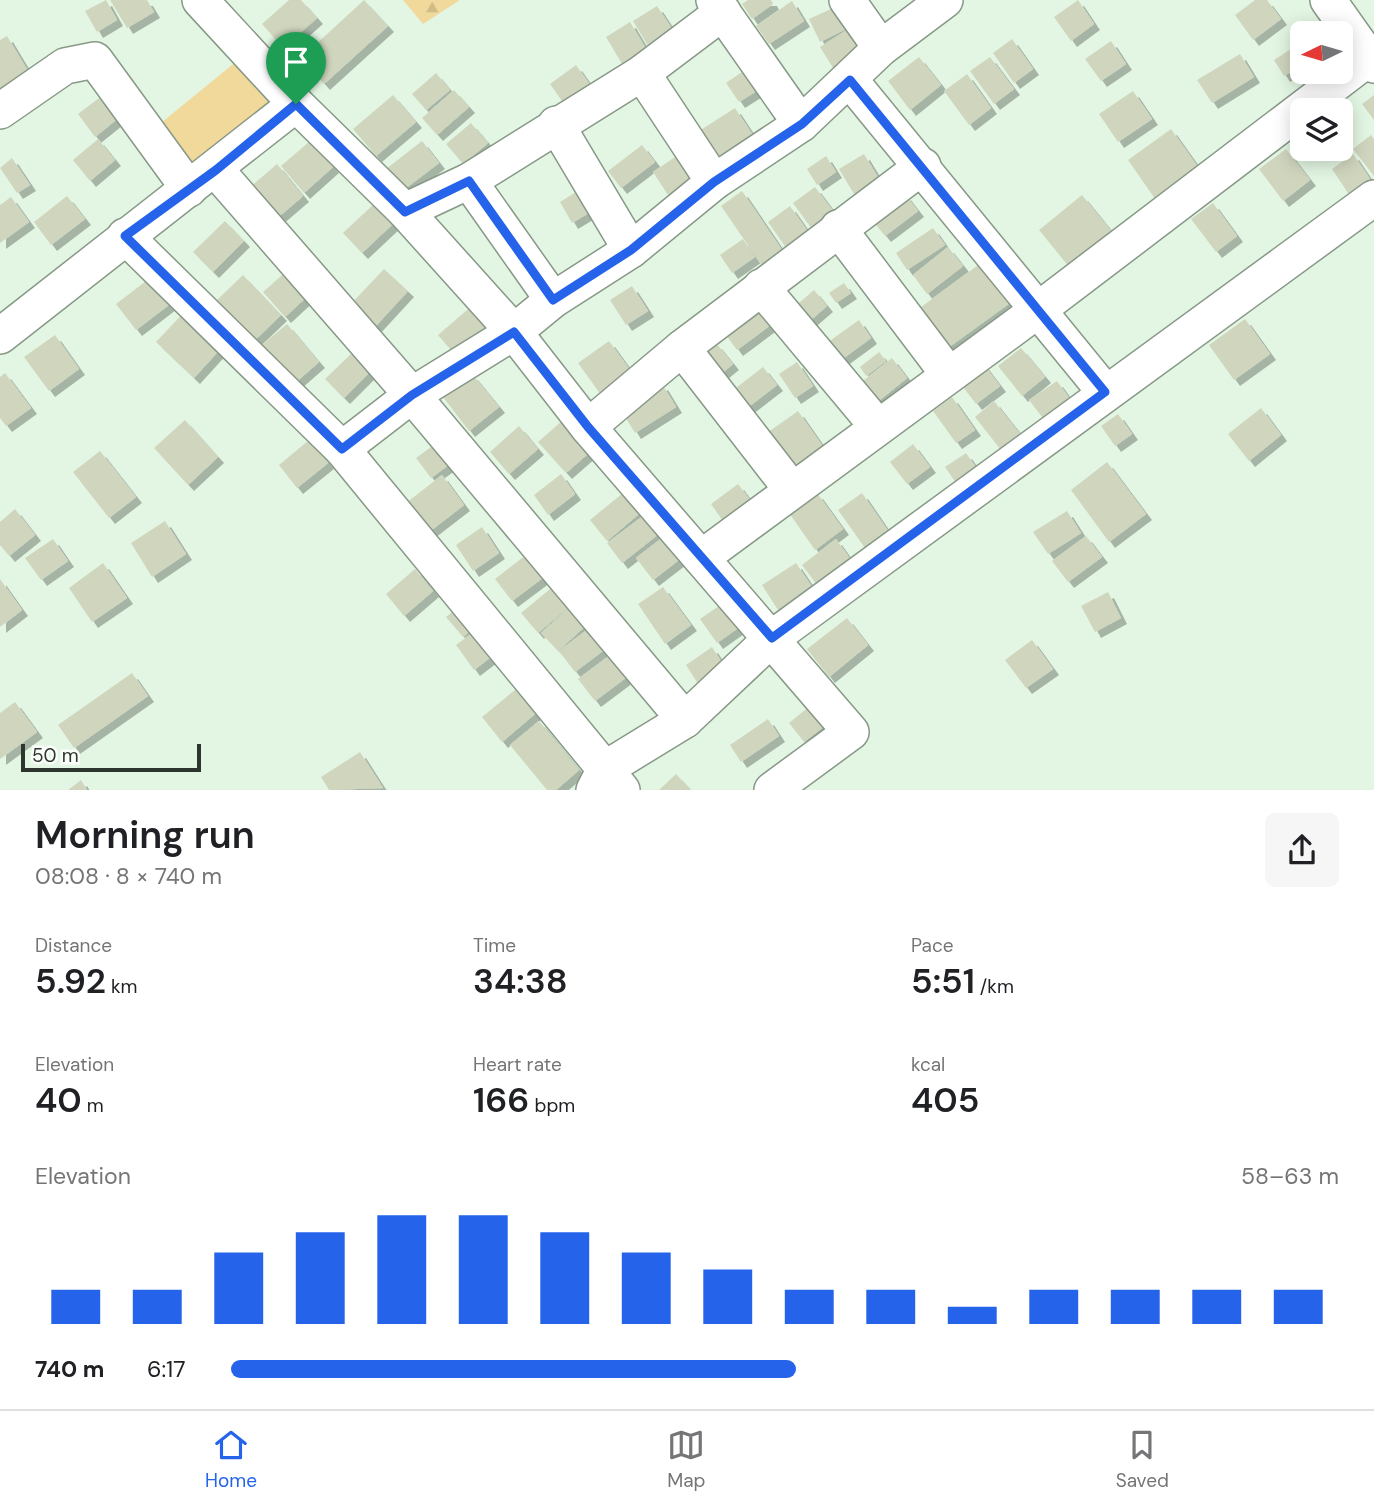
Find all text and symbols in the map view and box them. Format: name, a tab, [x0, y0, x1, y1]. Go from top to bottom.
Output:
north arrow	[1290, 21, 1353, 84]
map controls	[1290, 21, 1353, 161]
pin	[266, 32, 326, 104]
icon: arrive	[277, 43, 315, 81]
button: layers	[1290, 98, 1353, 161]
scale bar	[21, 740, 201, 772]
text: 50 m	[32, 743, 79, 768]
text: Morning run	[35, 810, 255, 860]
button: share	[1265, 813, 1339, 887]
text: 08:08 · 8 × 740 m	[35, 861, 222, 891]
text: Distance	[35, 933, 112, 958]
text: Time	[473, 933, 516, 958]
text: Pace	[911, 933, 954, 958]
text: 5.92	[35, 958, 106, 1004]
text: 34:38	[473, 958, 568, 1004]
text: 5:51	[911, 958, 975, 1004]
text: km	[106, 974, 137, 999]
text: /km	[975, 974, 1014, 999]
text: Elevation	[35, 1052, 114, 1077]
text: Heart rate	[473, 1052, 562, 1077]
text: kcal	[911, 1052, 945, 1077]
text: 40	[35, 1077, 82, 1123]
text: 166	[473, 1077, 530, 1123]
text: 405	[911, 1077, 979, 1123]
text: m	[82, 1093, 104, 1118]
text: bpm	[530, 1093, 575, 1118]
text: Elevation	[35, 1161, 131, 1191]
text: 58–63 m	[1241, 1161, 1339, 1191]
text: 740 m	[35, 1354, 104, 1384]
text: 6:17	[147, 1354, 186, 1384]
tab: Home	[205, 1426, 257, 1493]
tab: Map	[667, 1426, 705, 1493]
tab: Saved	[1116, 1426, 1169, 1493]

